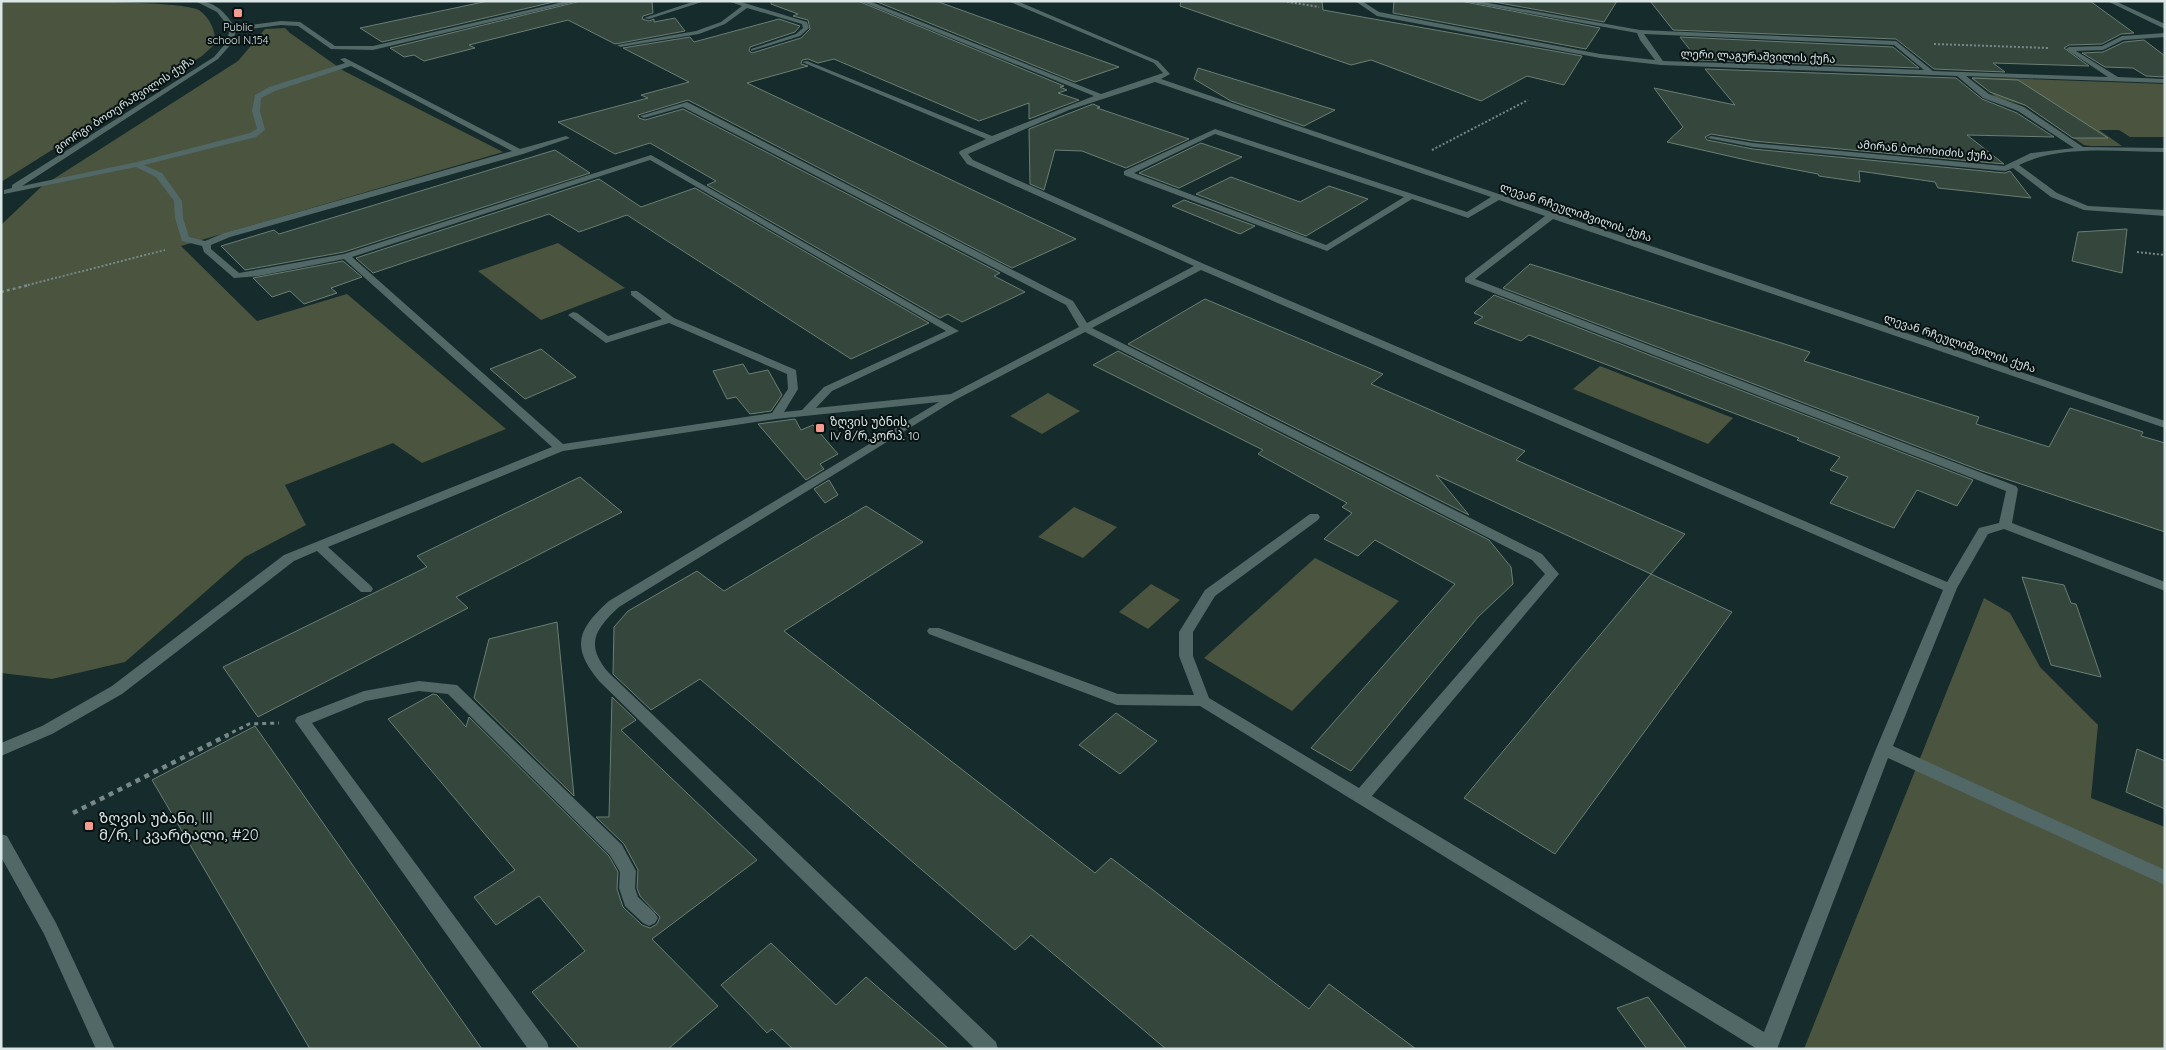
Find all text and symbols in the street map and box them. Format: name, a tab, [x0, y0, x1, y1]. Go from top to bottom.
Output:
marker: Public school N.154	[232, 7, 244, 19]
place label: Public school N.154	[207, 20, 269, 47]
street label: ლერი ლაგურაშვილის ქუჩა	[1680, 46, 1836, 66]
street label: გიორგი ბოთერაშვილის ქუჩა	[51, 53, 197, 155]
street label: ამირან ბობოხიძის ქუჩა	[1857, 137, 1993, 163]
street label: ლევან რჩეულიშვილის ქუჩა	[1498, 179, 1654, 245]
street label: ლევან რჩეულიშვილის ქუჩა	[1882, 310, 2038, 376]
place label: ზღვის უბნის, IV მ/რ,კორპ. 10	[830, 414, 920, 443]
marker: ზღვის უბნის, IV მ/რ,კორპ. 10	[814, 422, 826, 434]
place label: ზღვის უბანი, III მ/რ, I კვარტალი, #20	[99, 808, 259, 844]
marker: ზღვის უბანი, III მ/რ, I კვარტალი, #20	[83, 820, 95, 832]

